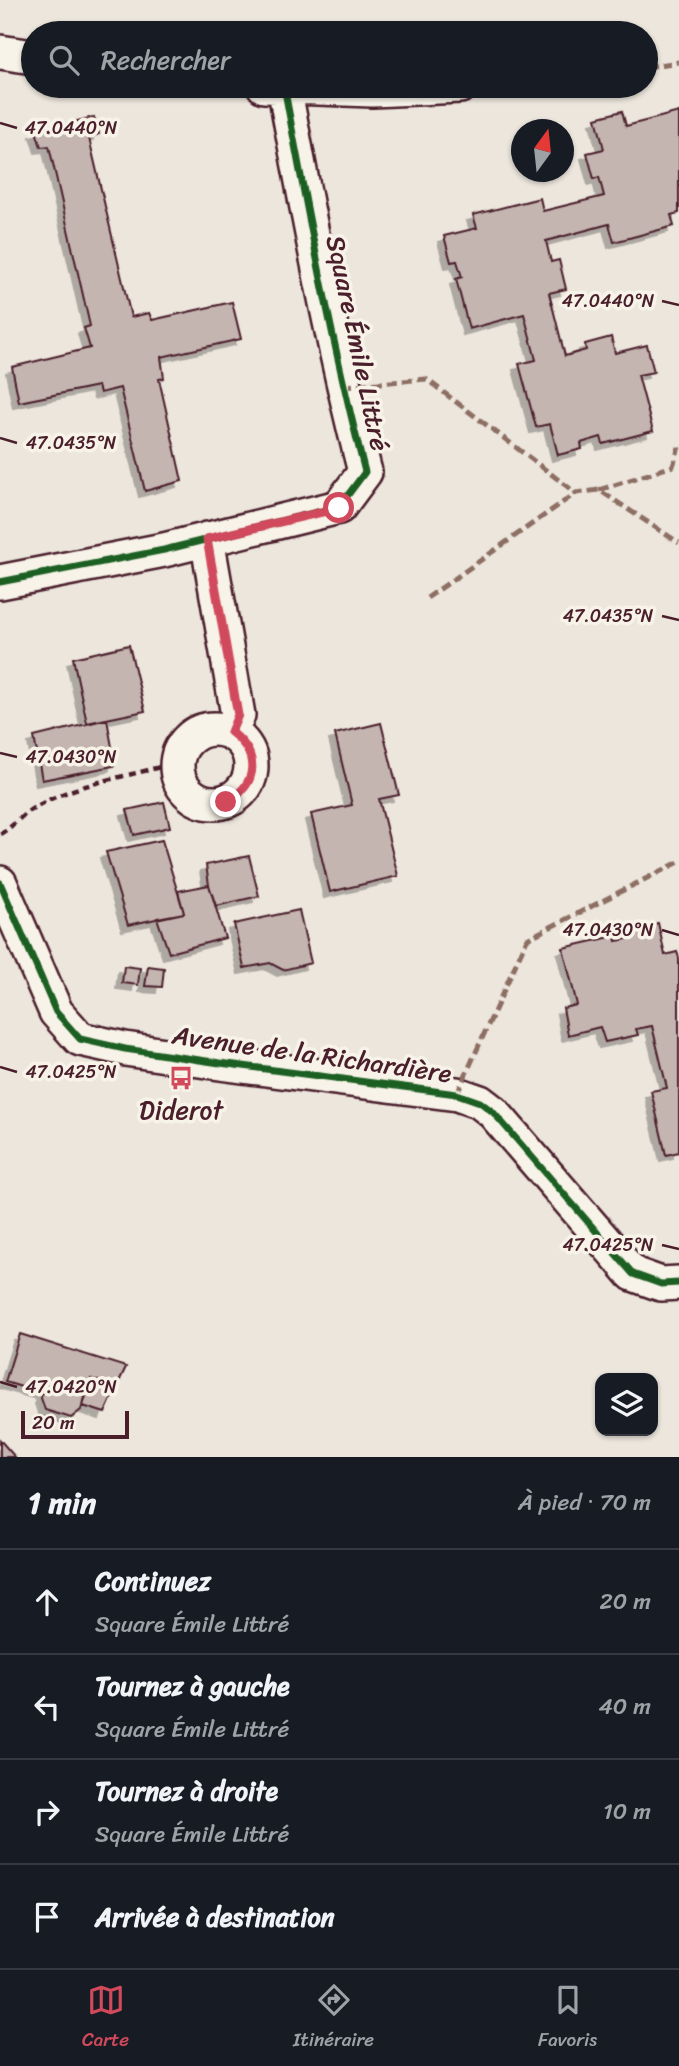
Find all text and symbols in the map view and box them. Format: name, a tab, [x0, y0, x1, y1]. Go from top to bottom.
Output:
search box	[21, 21, 658, 98]
text: Rechercher	[101, 37, 231, 83]
icon: search	[45, 41, 83, 79]
text: 47.0440°N	[25, 112, 118, 144]
north arrow	[511, 119, 574, 182]
street label: Square Émile Littré	[313, 231, 403, 455]
text: 47.0440°N	[562, 285, 655, 317]
text: 47.0435°N	[26, 427, 117, 459]
route start	[323, 492, 354, 523]
text: 47.0435°N	[563, 600, 654, 632]
text: 47.0430°N	[25, 741, 117, 773]
route end	[210, 786, 241, 817]
text: 47.0430°N	[562, 914, 654, 946]
street label: Avenue de la Richardière	[168, 1011, 455, 1096]
text: 47.0425°N	[25, 1056, 117, 1088]
bus stop icon: Diderot	[167, 1064, 195, 1092]
place label: Diderot	[139, 1087, 224, 1133]
text: 47.0425°N	[562, 1229, 654, 1261]
text: 47.0420°N	[25, 1371, 117, 1403]
map controls	[595, 1373, 658, 1436]
button: layers	[595, 1373, 658, 1436]
text: 20 m	[32, 1406, 75, 1439]
scale bar	[21, 1408, 130, 1440]
text: 1 min	[28, 1476, 96, 1530]
text: À pied · 70 m	[518, 1482, 651, 1523]
text: Continuez	[95, 1558, 211, 1604]
text: 20 m	[600, 1581, 651, 1622]
icon: ahead	[28, 1583, 66, 1621]
text: Square Émile Littré	[95, 1604, 289, 1645]
text: Tournez à gauche	[95, 1663, 290, 1709]
text: 40 m	[598, 1686, 651, 1727]
icon: left	[28, 1688, 66, 1726]
text: Square Émile Littré	[95, 1709, 289, 1750]
text: Tournez à droite	[95, 1768, 278, 1814]
text: 10 m	[603, 1791, 651, 1832]
icon: right	[28, 1793, 66, 1831]
text: Square Émile Littré	[95, 1814, 289, 1855]
text: Arrivée à destination	[95, 1894, 335, 1940]
icon: arrive	[28, 1898, 66, 1936]
tab: Carte	[82, 1981, 129, 2056]
tab: Itinéraire	[293, 1981, 374, 2056]
tab: Favoris	[538, 1981, 597, 2056]

